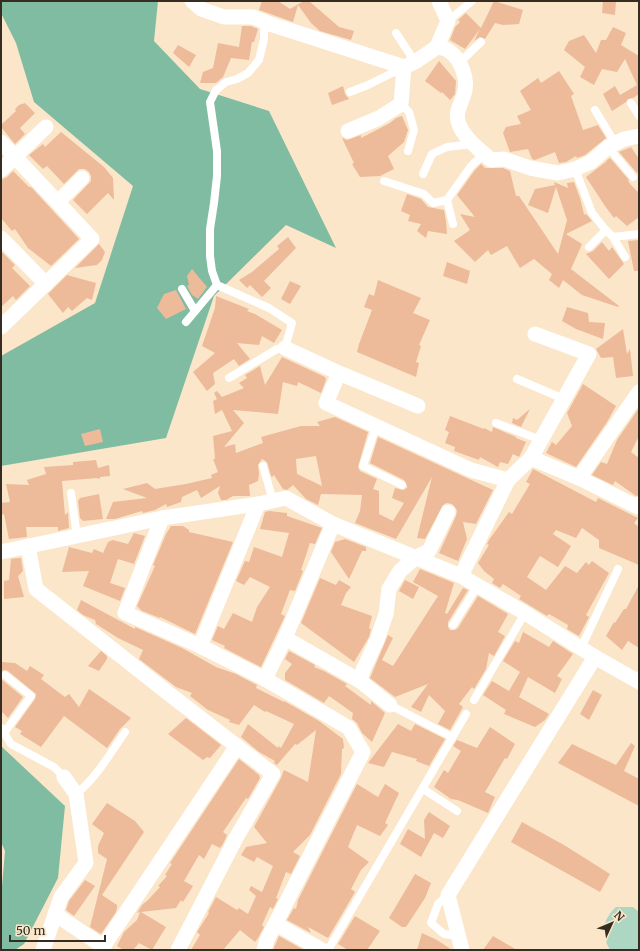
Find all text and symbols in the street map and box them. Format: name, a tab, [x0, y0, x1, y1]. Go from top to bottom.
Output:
north arrow	[592, 903, 632, 943]
text: N	[611, 908, 627, 924]
scale bar	[10, 917, 105, 943]
text: 50 m	[16, 923, 45, 938]

